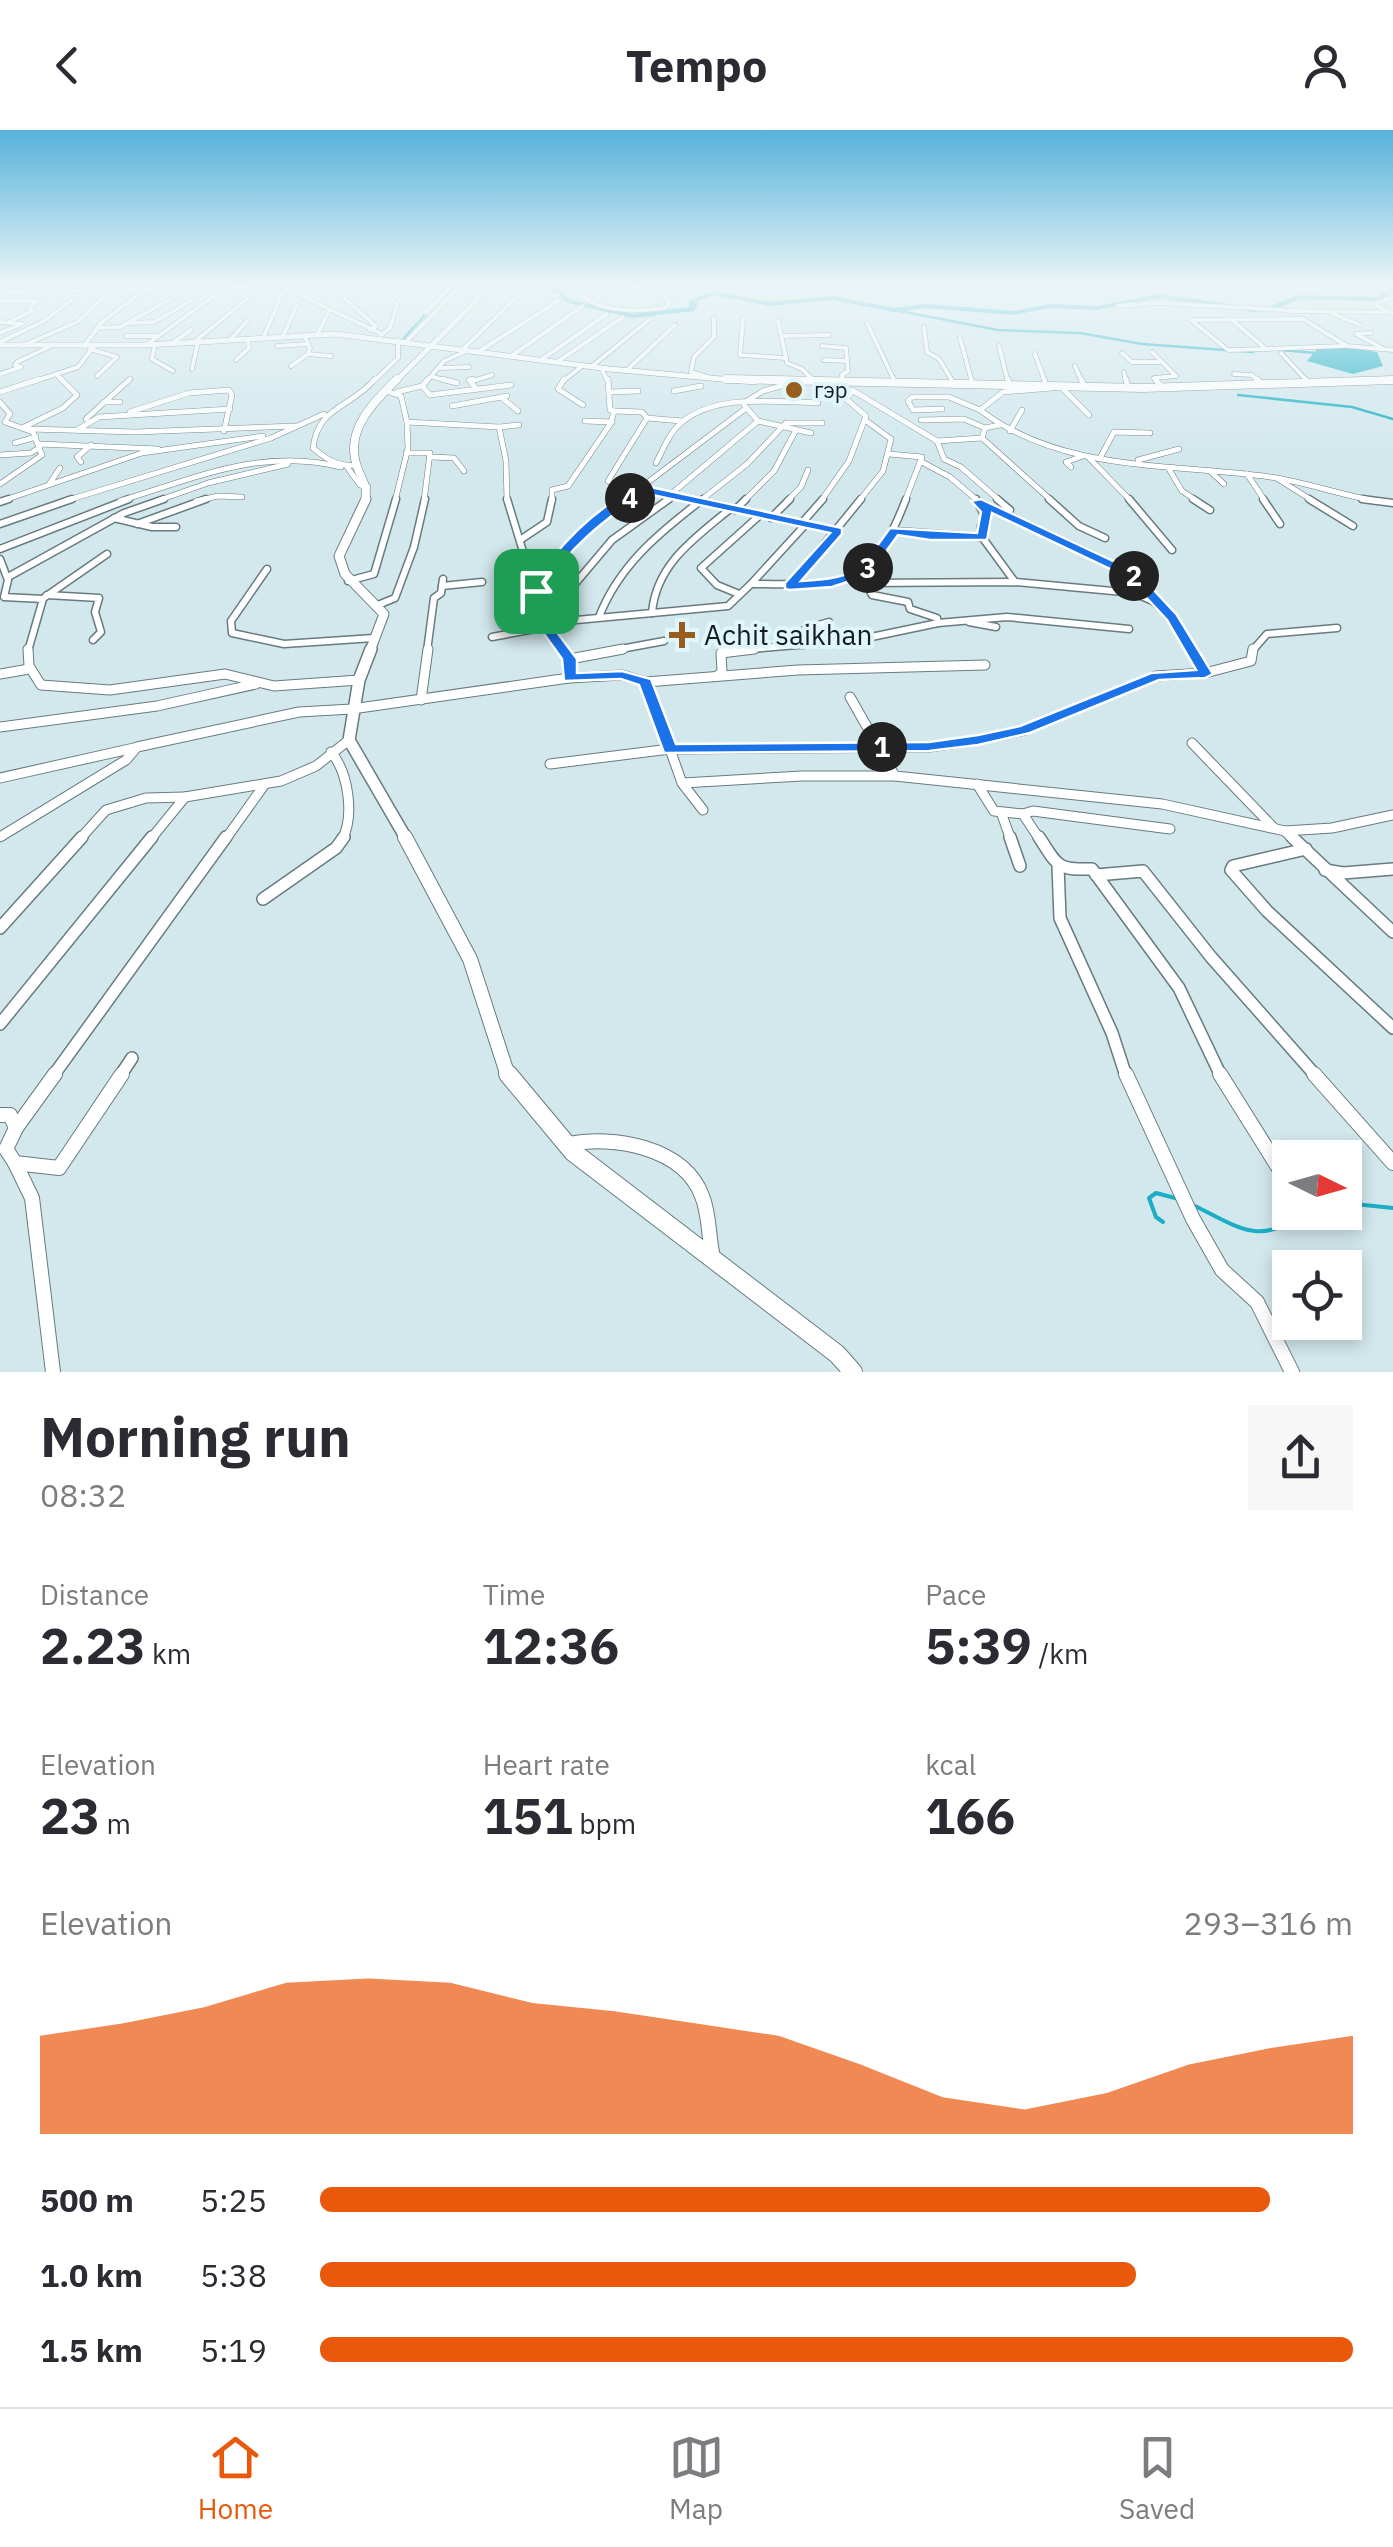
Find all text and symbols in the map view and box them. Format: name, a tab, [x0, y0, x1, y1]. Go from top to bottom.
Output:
text: Tempo	[626, 36, 767, 94]
icon: back	[40, 38, 95, 93]
icon: person	[1298, 38, 1353, 93]
place label: гэр	[814, 375, 847, 404]
marker: гэр	[783, 379, 805, 401]
pin: 4	[605, 473, 655, 523]
text: 4	[622, 479, 638, 516]
pin: 3	[843, 543, 893, 593]
pin	[494, 549, 579, 634]
text: 3	[860, 549, 876, 586]
pin: 2	[1109, 551, 1159, 601]
text: 2	[1126, 557, 1142, 594]
icon: arrive	[509, 564, 564, 619]
place label: Achit saikhan	[704, 616, 872, 653]
marker: Achit saikhan	[669, 622, 695, 648]
pin: 1	[857, 722, 907, 772]
text: 1	[874, 728, 890, 765]
north arrow	[1272, 1140, 1362, 1230]
map controls	[1272, 1140, 1362, 1340]
button: locate	[1272, 1250, 1362, 1340]
text: Morning run	[40, 1401, 351, 1472]
button: share	[1248, 1405, 1353, 1510]
text: 08:32	[40, 1474, 126, 1516]
text: Distance	[40, 1576, 149, 1613]
text: Time	[483, 1576, 546, 1613]
text: Pace	[925, 1576, 986, 1613]
text: 2.23	[40, 1613, 146, 1678]
text: 12:36	[483, 1613, 619, 1678]
text: 5:39	[925, 1613, 1032, 1678]
text: km	[146, 1635, 191, 1672]
text: /km	[1032, 1635, 1088, 1672]
text: Elevation	[40, 1746, 156, 1783]
text: Heart rate	[483, 1746, 610, 1783]
text: kcal	[925, 1746, 976, 1783]
text: 23	[40, 1783, 100, 1848]
text: 151	[483, 1783, 573, 1848]
text: 166	[925, 1783, 1015, 1848]
text: m	[100, 1805, 131, 1842]
text: bpm	[573, 1805, 636, 1842]
text: Elevation	[40, 1902, 173, 1944]
text: 293–316 m	[1183, 1902, 1353, 1944]
text: 500 m	[40, 2179, 134, 2221]
text: 5:25	[200, 2179, 267, 2221]
text: 1.0 km	[40, 2254, 143, 2296]
text: 5:38	[200, 2254, 267, 2296]
text: 1.5 km	[40, 2329, 143, 2371]
text: 5:19	[200, 2329, 267, 2371]
tab: Home	[198, 2430, 273, 2527]
tab: Map	[669, 2430, 724, 2527]
tab: Saved	[1119, 2430, 1195, 2527]

